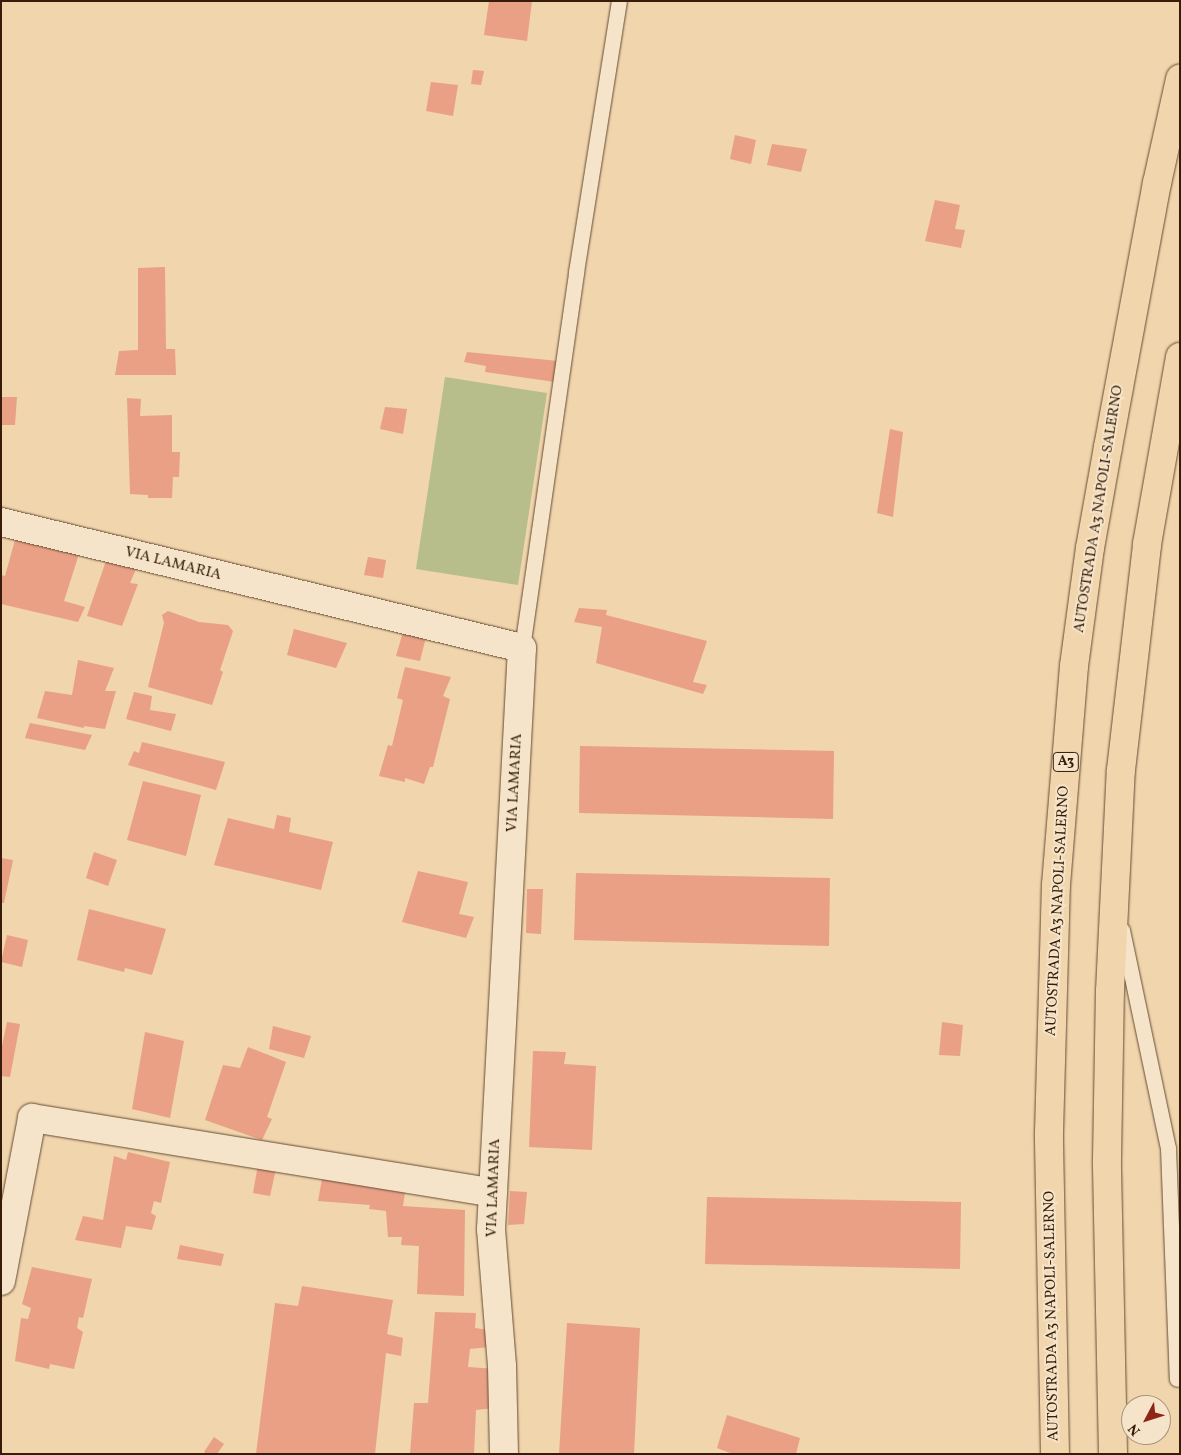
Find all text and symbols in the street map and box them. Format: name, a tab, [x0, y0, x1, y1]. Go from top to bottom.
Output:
street label: AUTOSTRADA A3 NAPOLI-SALERNO	[1071, 384, 1127, 634]
street label: VIA LAMARIA	[123, 543, 223, 585]
street label: VIA LAMARIA	[503, 733, 527, 833]
road number: A3	[1052, 750, 1080, 774]
street label: AUTOSTRADA A3 NAPOLI-SALERNO	[1042, 785, 1074, 1037]
street label: VIA LAMARIA	[483, 1138, 505, 1238]
street label: AUTOSTRADA A3 NAPOLI-SALERNO	[1041, 1191, 1063, 1441]
north arrow	[1121, 1395, 1171, 1445]
text: N	[1124, 1419, 1145, 1439]

